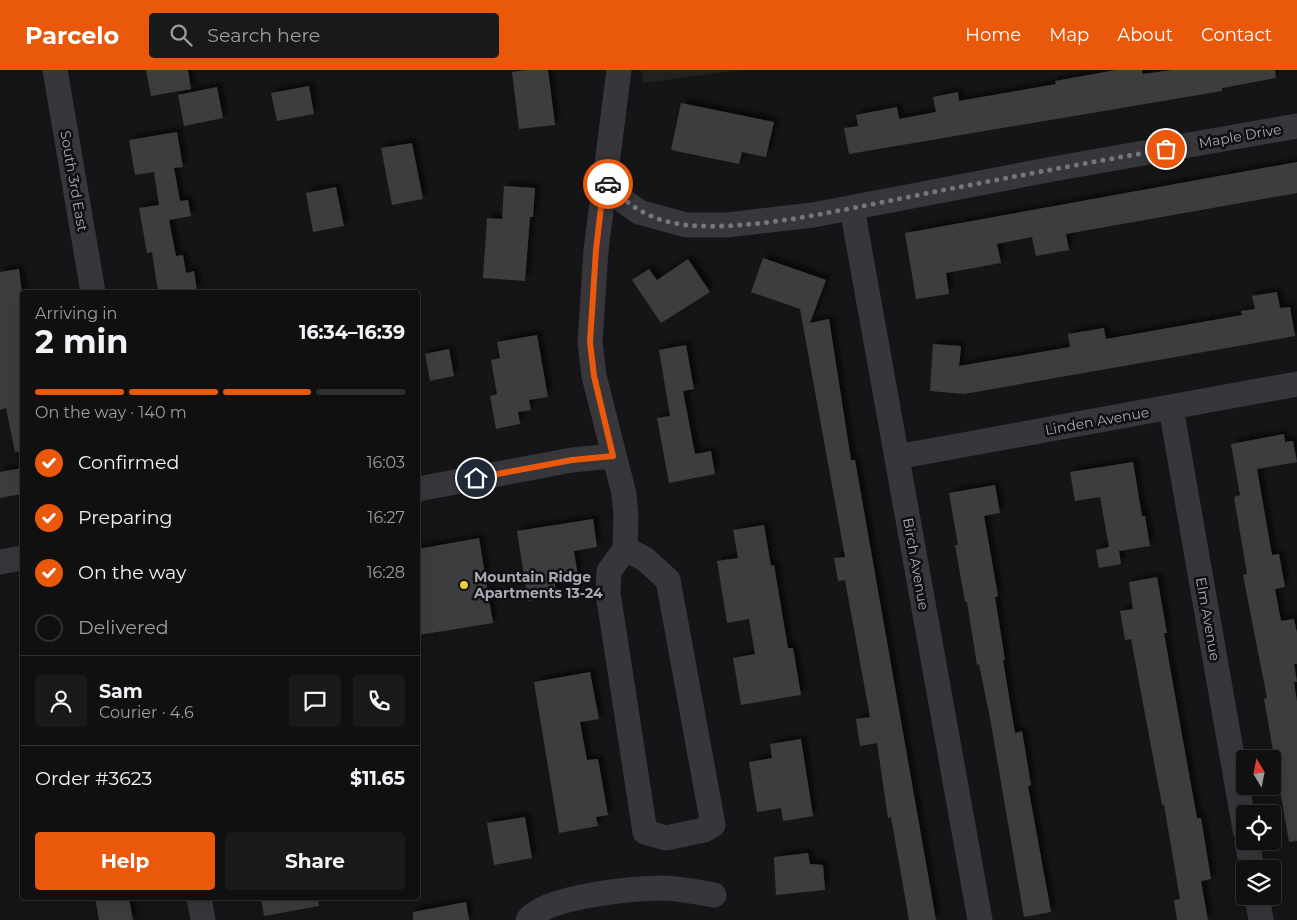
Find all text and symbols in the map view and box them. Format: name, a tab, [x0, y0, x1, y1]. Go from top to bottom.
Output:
search box	[149, 13, 499, 58]
text: Parcelo	[25, 21, 119, 50]
icon: search	[167, 21, 195, 49]
text: Search here	[207, 24, 320, 47]
text: Home	[965, 24, 1021, 46]
text: Map	[1049, 24, 1089, 46]
text: About	[1117, 24, 1173, 46]
text: Contact	[1201, 24, 1272, 46]
street label: Maple Drive	[1197, 120, 1283, 152]
pin	[1145, 128, 1187, 170]
street label: South 3rd East	[56, 129, 92, 233]
icon: bag	[1152, 135, 1180, 163]
courier	[583, 159, 633, 209]
icon: car	[594, 170, 622, 198]
text: Arriving in	[35, 304, 117, 323]
text: 16:34–16:39	[299, 321, 405, 344]
text: 2 min	[35, 322, 128, 361]
text: On the way · 140 m	[35, 403, 187, 422]
street label: Linden Avenue	[1044, 403, 1150, 439]
icon: check	[35, 449, 63, 477]
text: Confirmed	[78, 451, 179, 474]
text: 16:03	[367, 453, 405, 472]
pin	[455, 457, 497, 499]
icon: home	[462, 464, 490, 492]
icon: check	[35, 504, 63, 532]
text: Preparing	[78, 506, 173, 529]
text: 16:27	[368, 508, 405, 527]
street label: Birch Avenue	[899, 516, 933, 612]
icon: check	[35, 559, 63, 587]
text: On the way	[78, 561, 186, 584]
text: 16:28	[367, 563, 405, 582]
place label: Mountain Ridge Apartments 13-24	[473, 568, 603, 602]
street label: Elm Avenue	[1192, 576, 1224, 662]
marker: Mountain Ridge Apartments 13-24	[458, 579, 470, 591]
text: Delivered	[78, 616, 169, 639]
button: person	[35, 675, 87, 727]
button: chat	[289, 675, 341, 727]
button: phone	[353, 675, 405, 727]
text: Sam	[99, 680, 143, 703]
text: Courier · 4.6	[99, 703, 194, 722]
north arrow	[1236, 750, 1281, 795]
map controls	[1236, 750, 1281, 905]
text: Order #3623	[35, 767, 152, 790]
text: $11.65	[350, 767, 405, 790]
button: locate	[1236, 805, 1281, 850]
button: Help	[35, 832, 215, 890]
button: Share	[225, 832, 405, 890]
button: layers	[1236, 860, 1281, 905]

